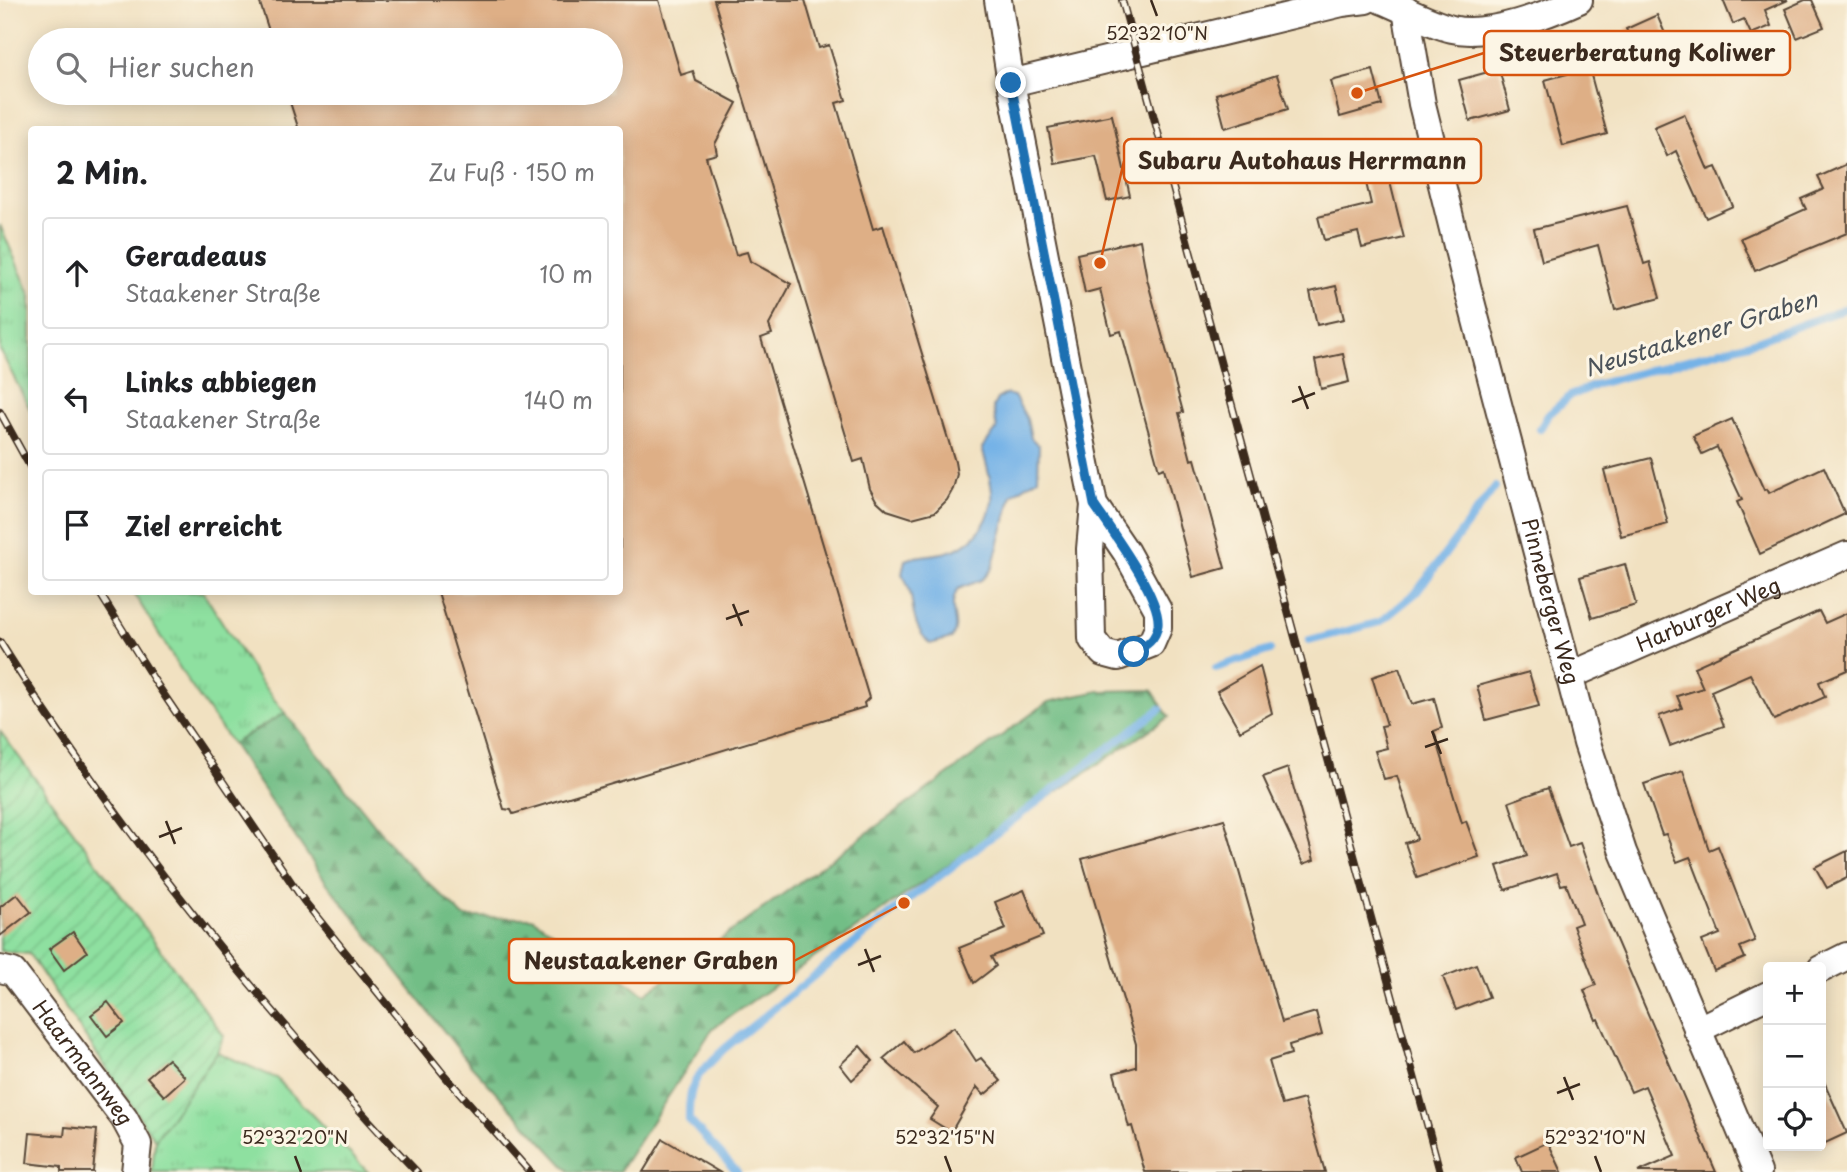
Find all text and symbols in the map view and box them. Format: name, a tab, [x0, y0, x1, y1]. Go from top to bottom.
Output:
text: 52°32'10"N	[1106, 19, 1208, 46]
search box	[28, 28, 623, 105]
callout: Steuerberatung Koliwer	[1484, 31, 1790, 75]
text: Steuerberatung Koliwer	[1499, 34, 1775, 69]
text: Hier suchen	[108, 47, 255, 86]
icon: search	[52, 48, 90, 86]
route end	[995, 67, 1026, 98]
callout: Subaru Autohaus Herrmann	[1124, 139, 1481, 183]
text: Subaru Autohaus Herrmann	[1137, 142, 1467, 177]
text: 2 Min.	[56, 149, 148, 194]
text: Zu Fuß · 150 m	[428, 154, 595, 189]
text: Geradeaus	[125, 236, 267, 275]
icon: ahead	[58, 254, 96, 292]
text: 10 m	[539, 256, 593, 291]
text: Staakener Straße	[125, 275, 321, 310]
water label: Neustaakener Graben	[1580, 280, 1822, 385]
text: Links abbiegen	[125, 362, 317, 401]
icon: left	[58, 380, 96, 418]
text: 140 m	[524, 382, 593, 417]
text: Staakener Straße	[125, 401, 321, 436]
icon: arrive	[58, 506, 96, 544]
text: Ziel erreicht	[125, 506, 283, 545]
street label: Pinneberger Weg	[1515, 515, 1589, 687]
street label: Harburger Weg	[1630, 568, 1785, 659]
route start	[1118, 636, 1149, 667]
callout: Neustaakener Graben	[509, 939, 794, 983]
text: Neustaakener Graben	[524, 942, 778, 977]
map controls	[1763, 962, 1826, 1151]
button: +	[1763, 962, 1826, 1025]
street label: Haarmannweg	[26, 992, 143, 1130]
button: −	[1763, 1025, 1826, 1088]
button: locate	[1763, 1088, 1826, 1151]
text: 52°32'20"N	[242, 1123, 348, 1150]
text: 52°32'15"N	[895, 1123, 995, 1150]
text: 52°32'10"N	[1544, 1123, 1646, 1150]

